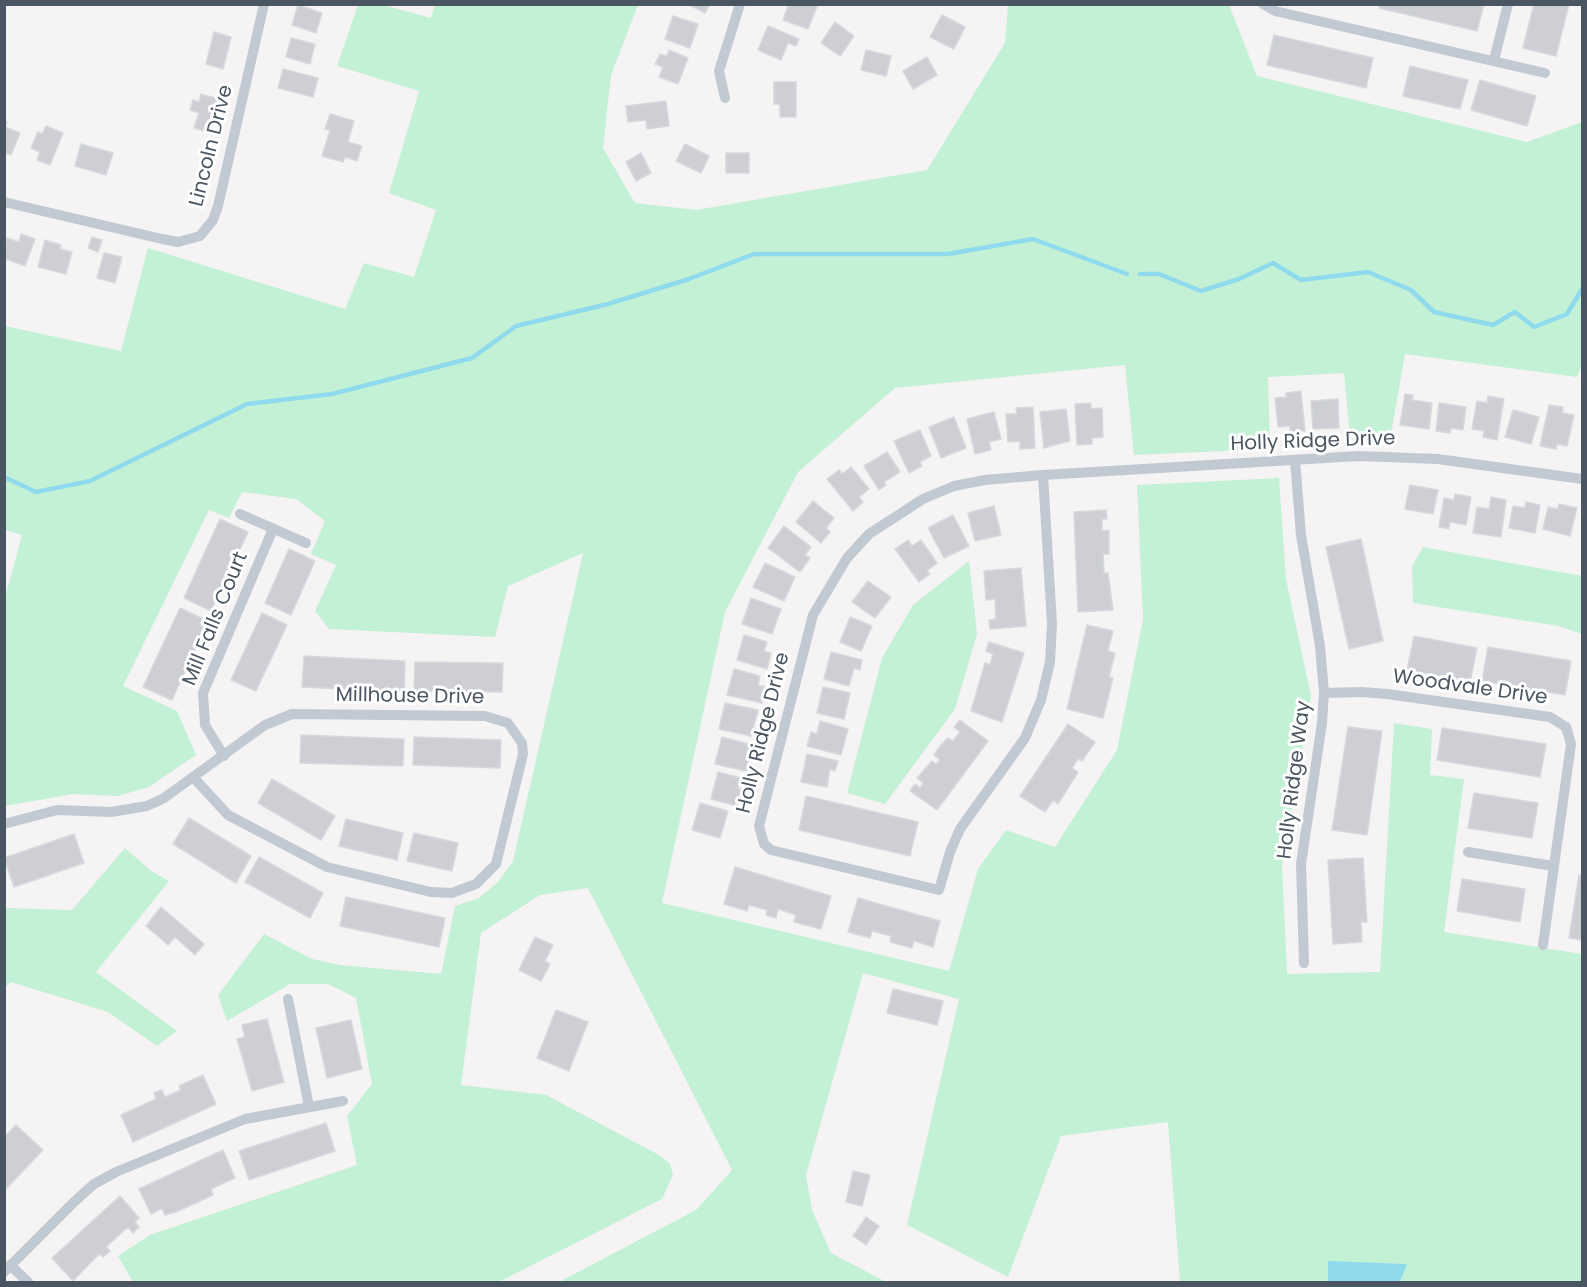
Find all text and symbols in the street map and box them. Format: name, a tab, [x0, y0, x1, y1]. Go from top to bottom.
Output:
street label: Lincoln Drive	[185, 83, 239, 209]
street label: Holly Ridge Drive	[1230, 427, 1396, 457]
street label: Mill Falls Court	[178, 549, 254, 689]
street label: Holly Ridge Drive	[732, 650, 796, 816]
street label: Woodvale Drive	[1391, 665, 1549, 711]
street label: Millhouse Drive	[335, 684, 485, 710]
street label: Holly Ridge Way	[1273, 700, 1317, 860]

